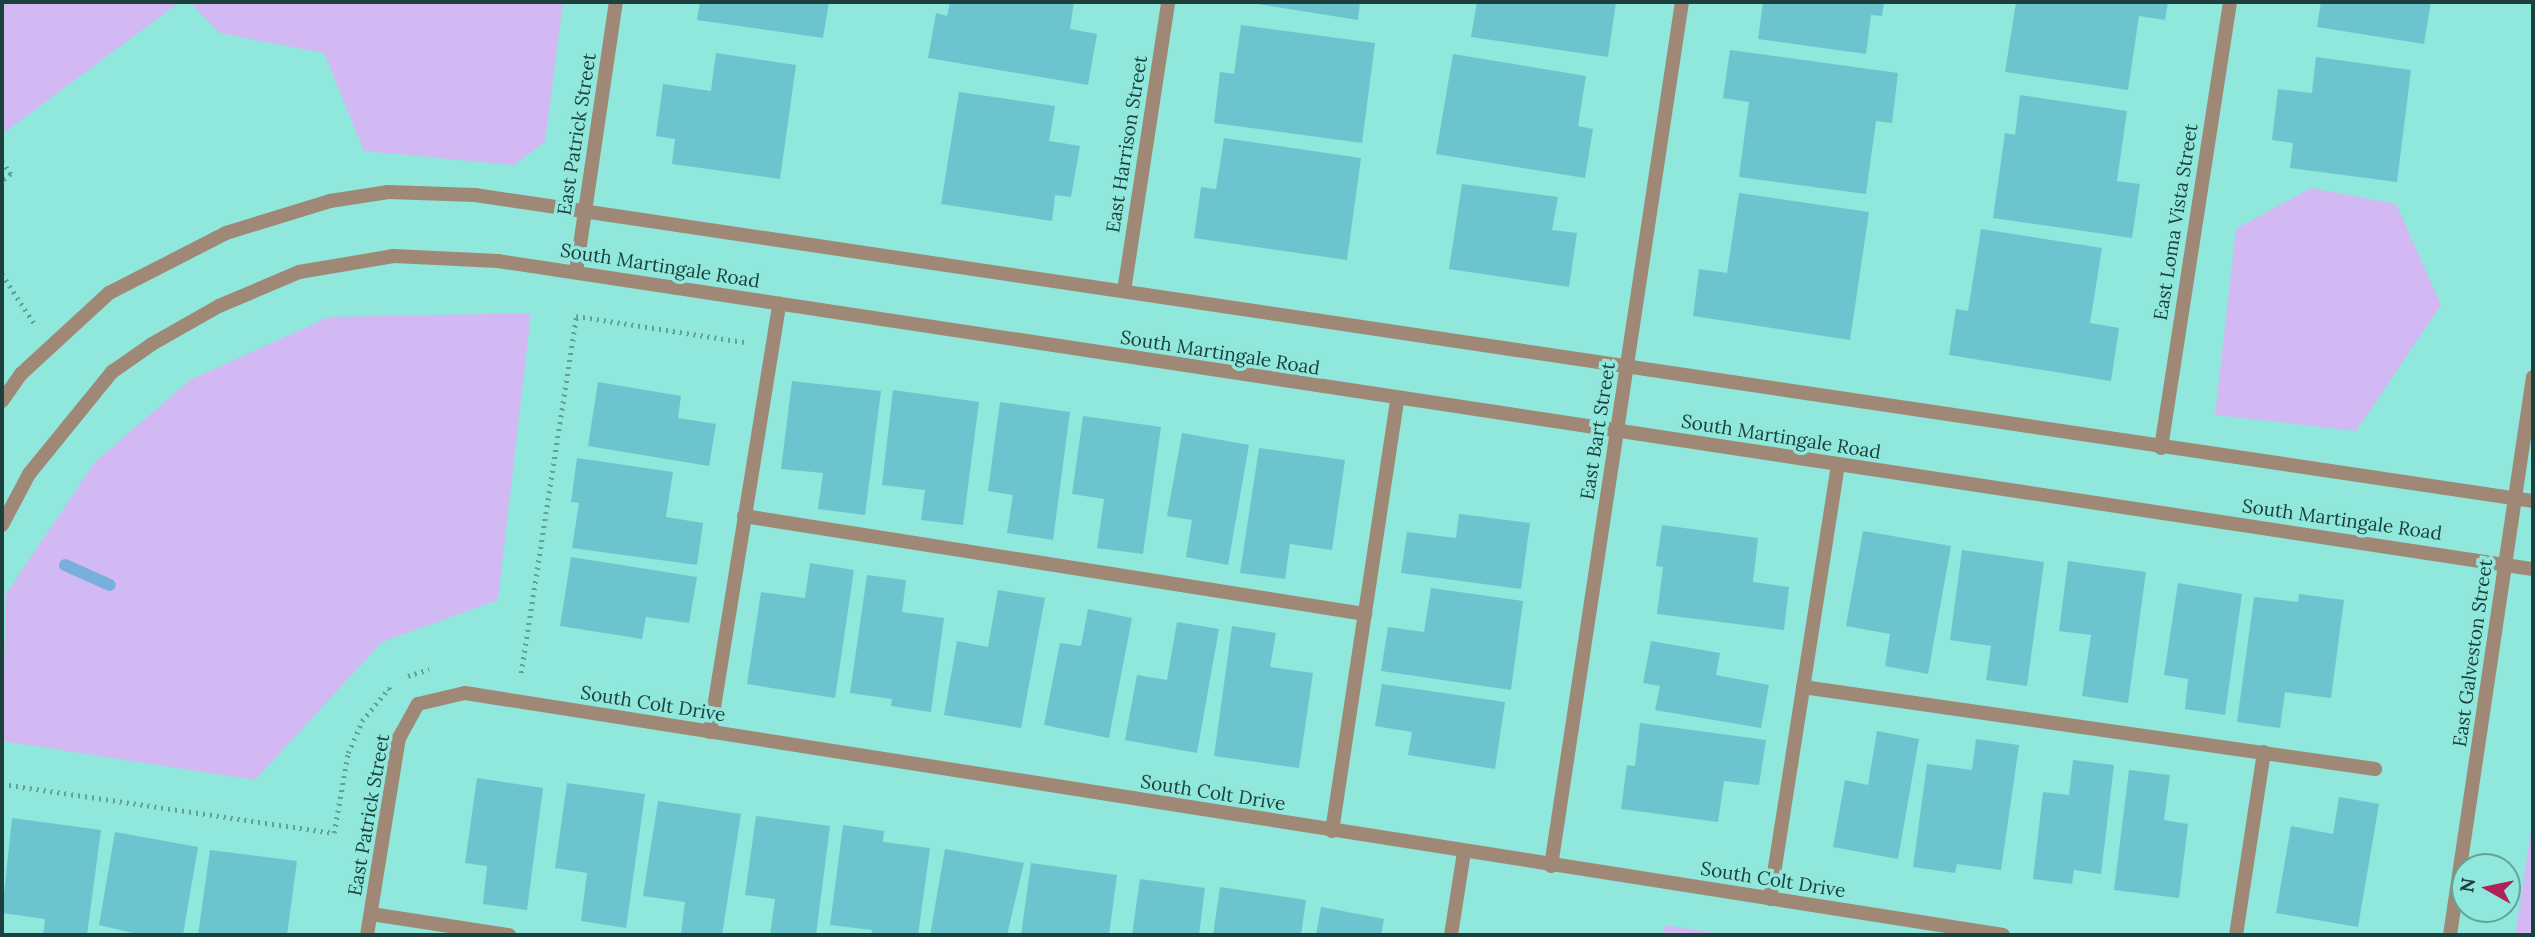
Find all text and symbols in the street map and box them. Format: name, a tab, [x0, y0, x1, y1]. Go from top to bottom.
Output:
street label: East Patrick Street	[553, 51, 601, 217]
street label: East Harrison Street	[1102, 54, 1152, 234]
street label: East Loma Vista Street	[2149, 122, 2203, 322]
street label: South Martingale Road	[559, 239, 761, 293]
street label: South Martingale Road	[1119, 326, 1321, 380]
street label: East Bart Street	[1576, 361, 1620, 501]
street label: South Martingale Road	[1680, 410, 1882, 464]
street label: South Martingale Road	[2241, 495, 2443, 545]
street label: East Galveston Street	[2449, 558, 2497, 748]
street label: South Colt Drive	[579, 681, 727, 727]
street label: East Patrick Street	[344, 732, 394, 898]
street label: South Colt Drive	[1139, 770, 1287, 816]
north arrow	[2451, 853, 2521, 923]
street label: South Colt Drive	[1699, 857, 1847, 903]
text: N	[2454, 876, 2480, 894]

